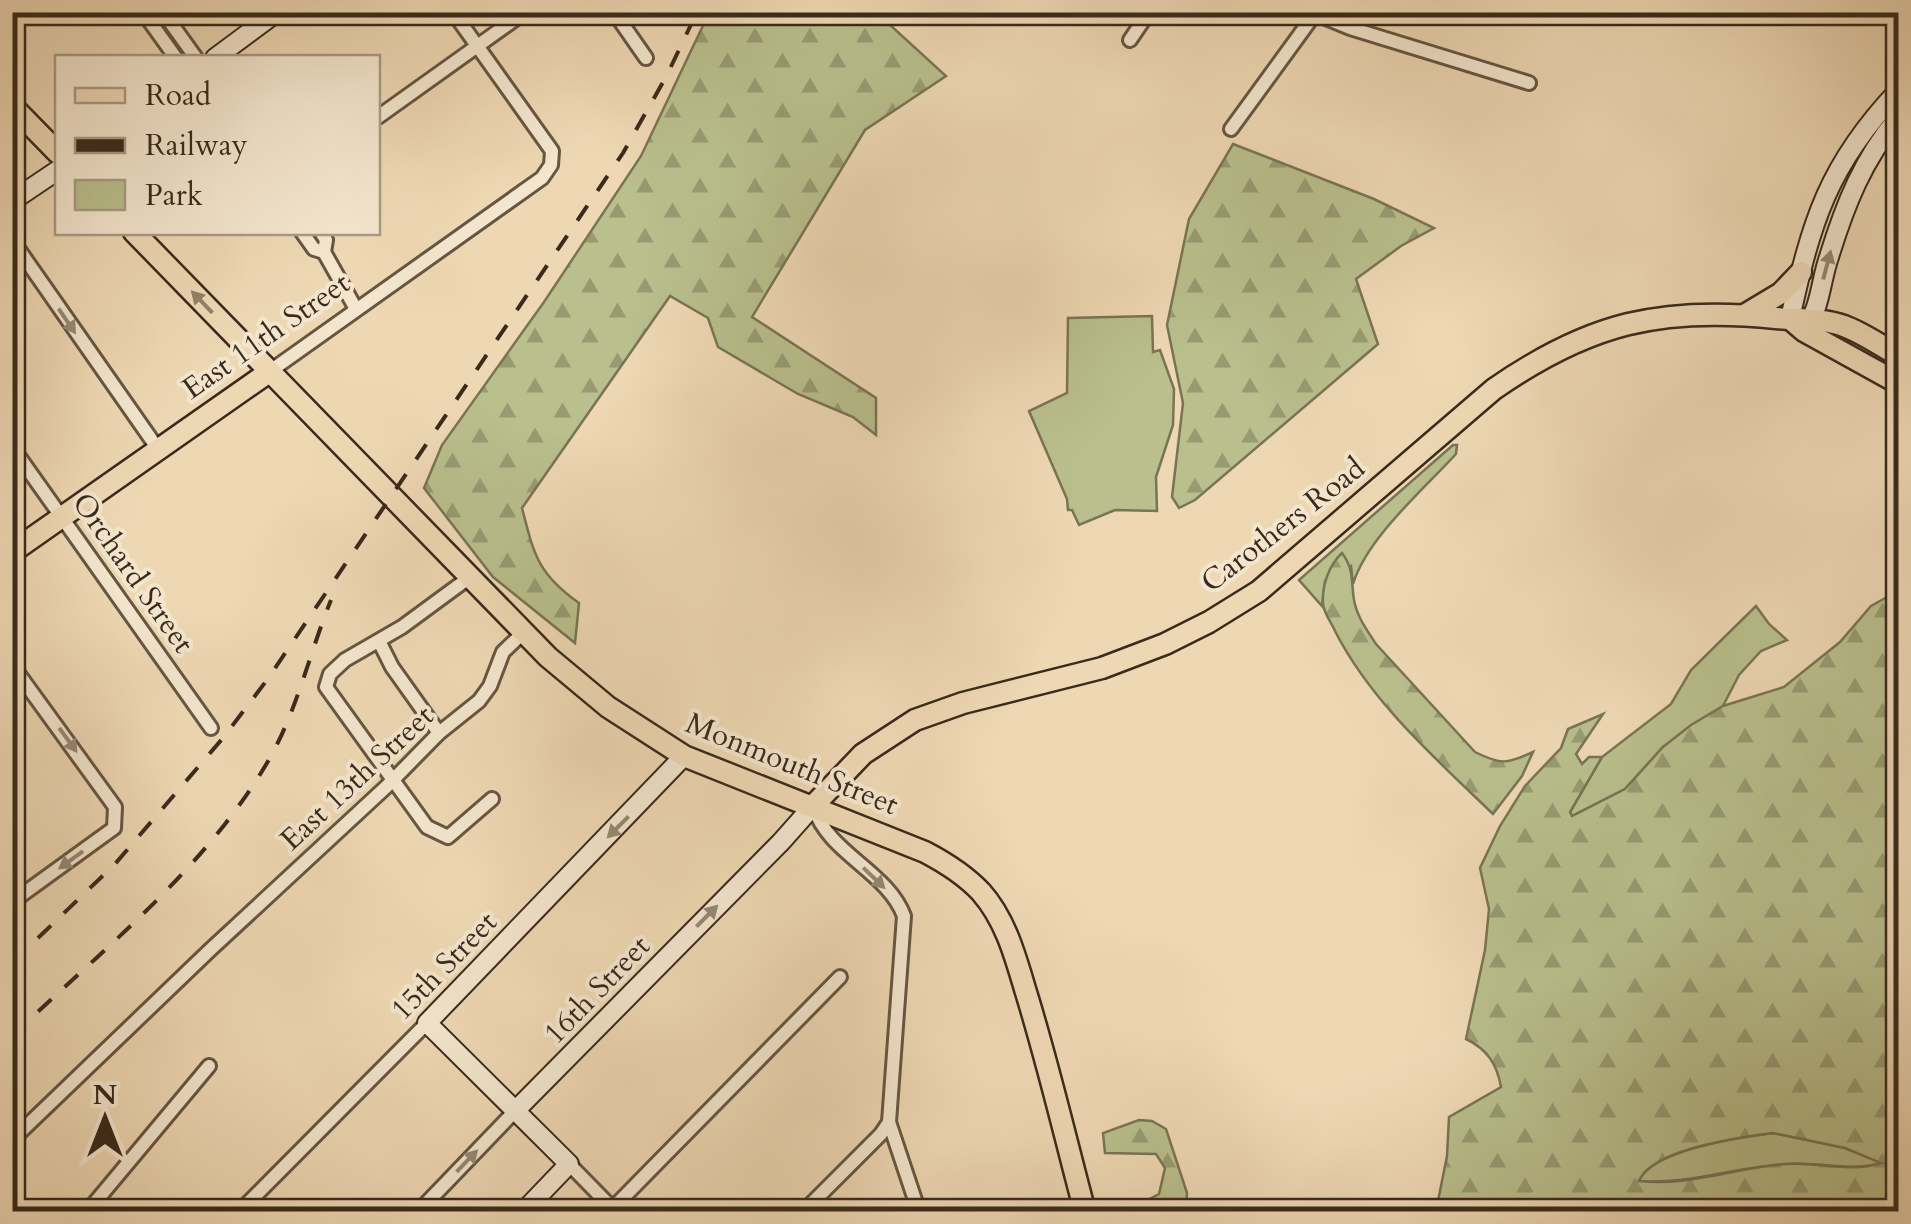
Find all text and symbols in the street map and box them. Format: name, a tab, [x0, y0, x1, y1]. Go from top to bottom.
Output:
legend	[55, 55, 380, 235]
text: Road	[145, 75, 211, 116]
text: Railway	[145, 125, 248, 166]
text: Park	[145, 175, 203, 216]
one-way arrow	[1820, 249, 1835, 280]
street label: East 11th Street	[174, 263, 358, 409]
one-way arrow	[191, 291, 214, 315]
one-way arrow	[58, 307, 76, 334]
street label: Carothers Road	[1193, 448, 1373, 602]
street label: Orchard Street	[63, 485, 204, 662]
street label: East 13th Street	[271, 696, 443, 860]
street label: Monmouth Street	[680, 703, 905, 825]
one-way arrow	[58, 727, 77, 754]
one-way arrow	[607, 814, 630, 838]
one-way arrow	[58, 849, 84, 869]
one-way arrow	[862, 866, 886, 890]
street label: 15th Street	[382, 902, 507, 1029]
one-way arrow	[695, 904, 719, 928]
street label: 16th Street	[535, 926, 660, 1053]
north arrow	[55, 1069, 155, 1169]
text: N	[93, 1076, 117, 1114]
one-way arrow	[455, 1149, 478, 1173]

